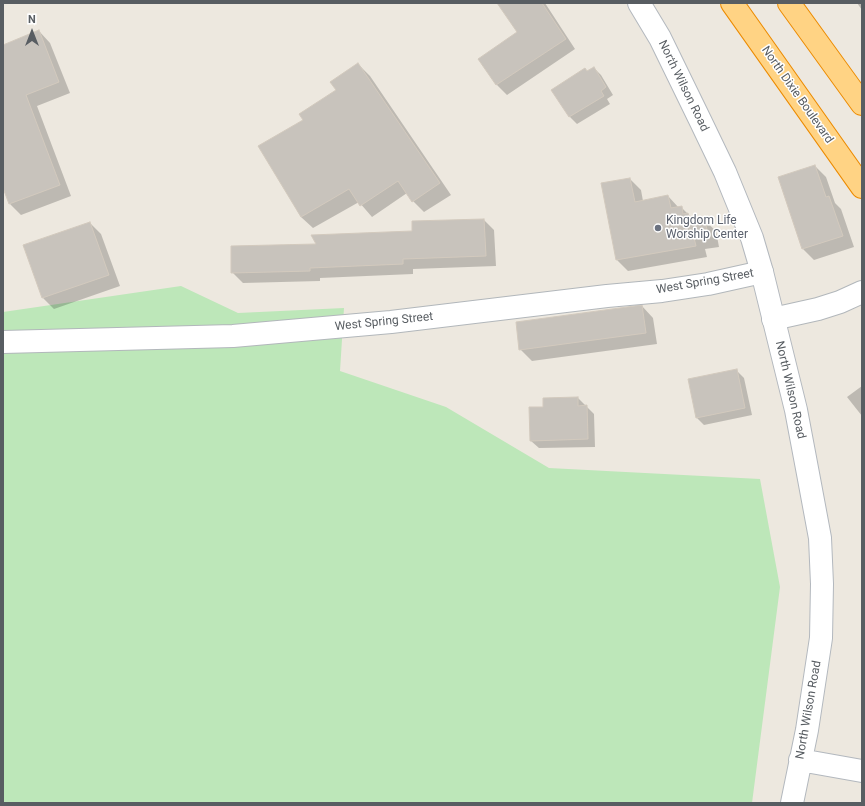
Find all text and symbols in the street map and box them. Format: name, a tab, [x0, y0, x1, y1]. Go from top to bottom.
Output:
north arrow	[12, 12, 52, 52]
text: N	[28, 13, 36, 26]
street label: North Wilson Road	[655, 38, 711, 134]
street label: North Dixie Boulevard	[758, 44, 836, 146]
place label: Kingdom Life Worship Center	[666, 214, 748, 242]
marker: Kingdom Life Worship Center	[653, 223, 663, 233]
street label: West Spring Street	[655, 266, 755, 298]
street label: West Spring Street	[334, 310, 434, 334]
street label: North Wilson Road	[772, 340, 808, 440]
street label: North Wilson Road	[793, 660, 825, 760]

